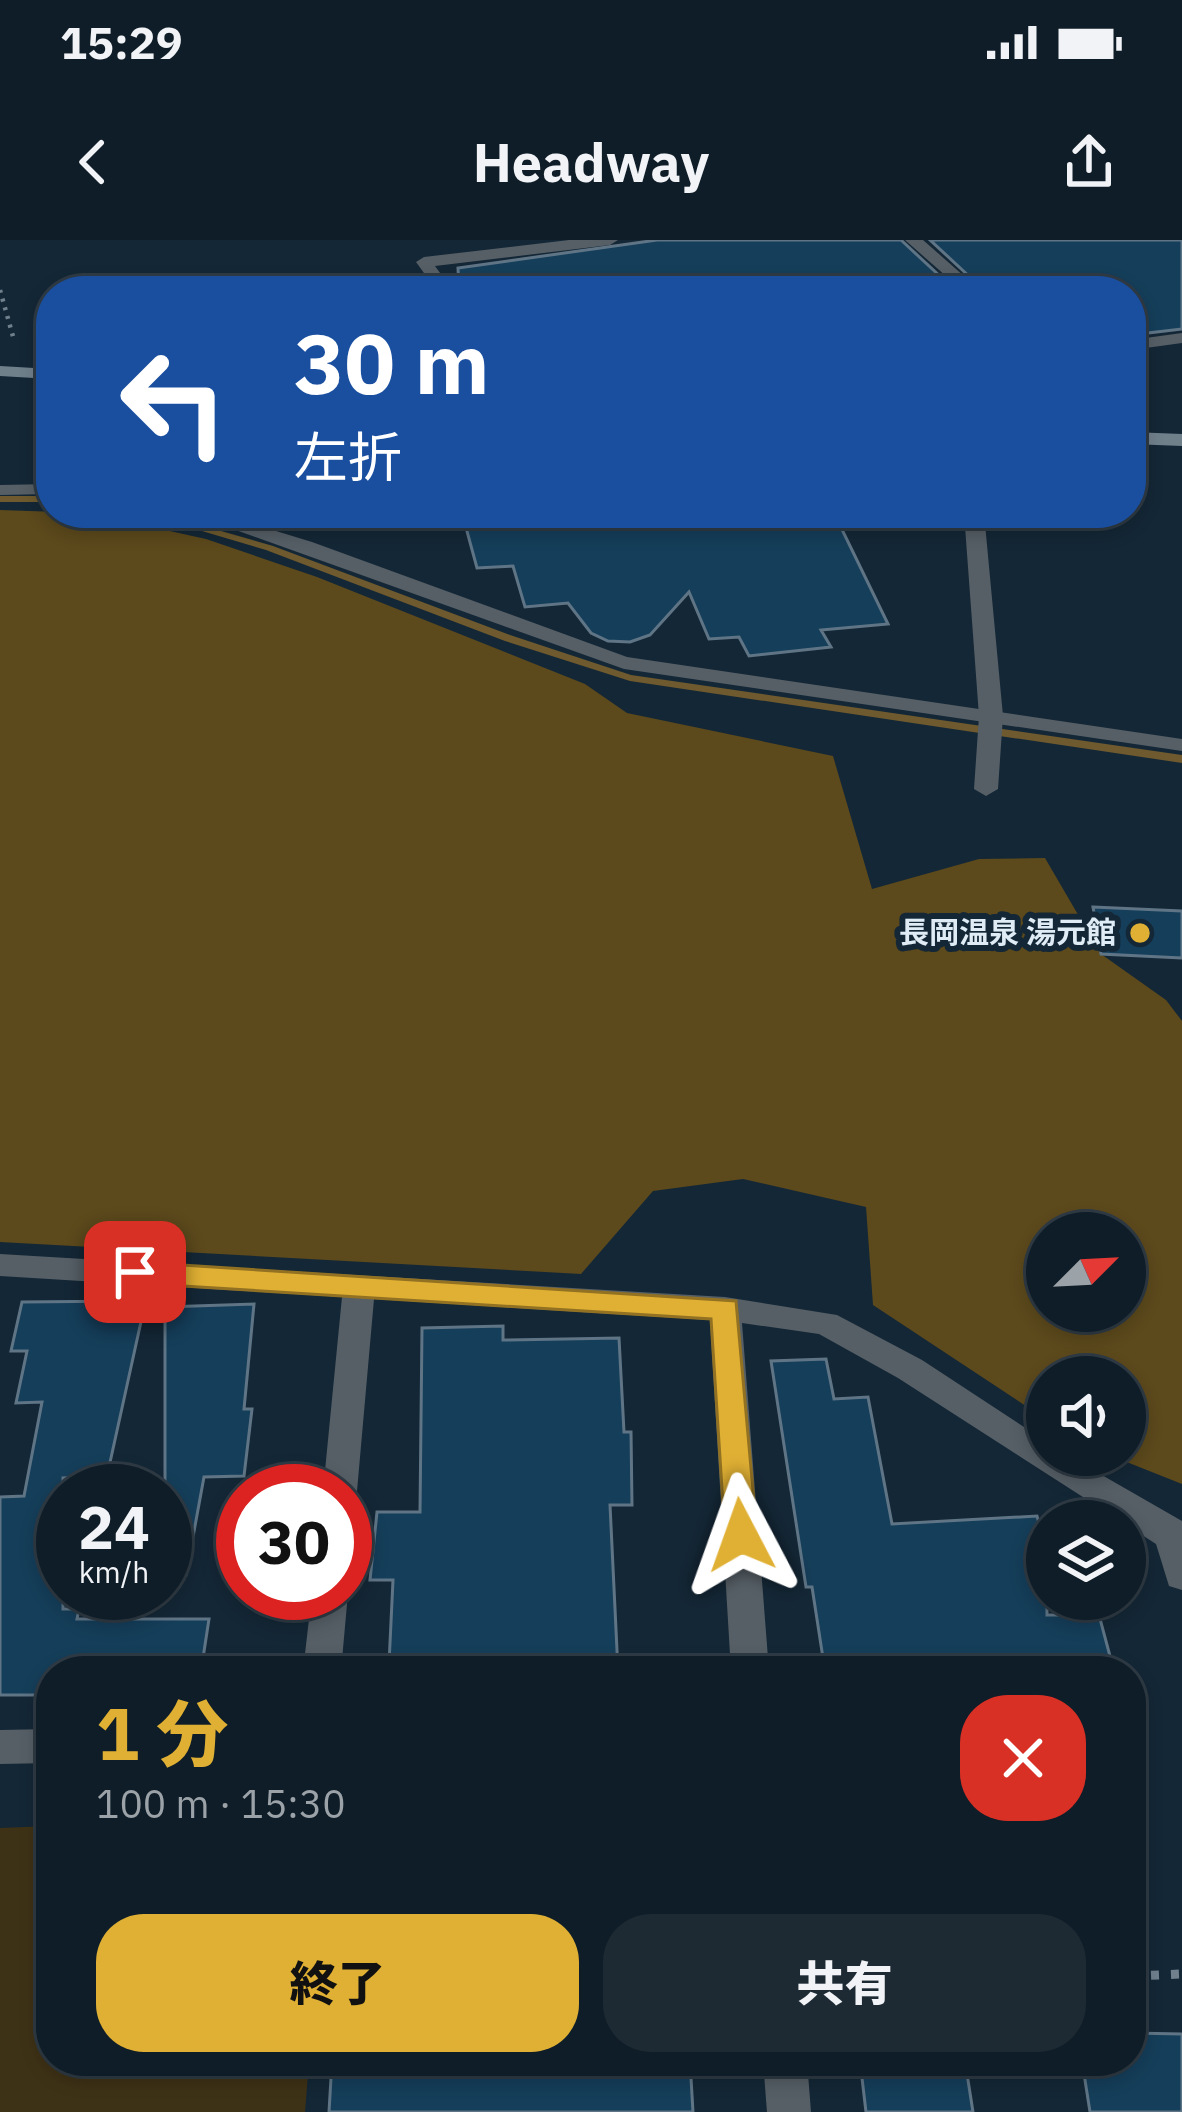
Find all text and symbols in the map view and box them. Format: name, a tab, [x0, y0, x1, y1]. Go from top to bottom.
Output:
text: 15:29	[60, 13, 183, 71]
text: Headway	[473, 127, 709, 197]
icon: back	[60, 129, 126, 195]
icon: share	[1056, 129, 1122, 195]
text: 30 m	[294, 308, 490, 417]
icon: left	[96, 324, 252, 480]
text: 左折	[294, 422, 402, 492]
place label: 長岡温泉 湯元館	[899, 912, 1116, 951]
marker: 長岡温泉 湯元館	[1127, 920, 1153, 946]
north arrow	[1026, 1212, 1146, 1332]
map controls	[1026, 1212, 1146, 1620]
pin	[84, 1221, 186, 1323]
icon: arrive	[102, 1239, 168, 1305]
button: sound	[1026, 1356, 1146, 1476]
speed limit sign: 30	[216, 1464, 372, 1620]
position arrow	[678, 1472, 804, 1598]
text: 24	[78, 1487, 150, 1566]
button: layers	[1026, 1500, 1146, 1620]
text: km/h	[79, 1552, 149, 1591]
text: 1 分	[96, 1686, 228, 1780]
button: close	[960, 1695, 1086, 1821]
text: 100 m · 15:30	[96, 1778, 346, 1829]
button: 終了	[96, 1914, 579, 2052]
button: 共有	[603, 1914, 1086, 2052]

